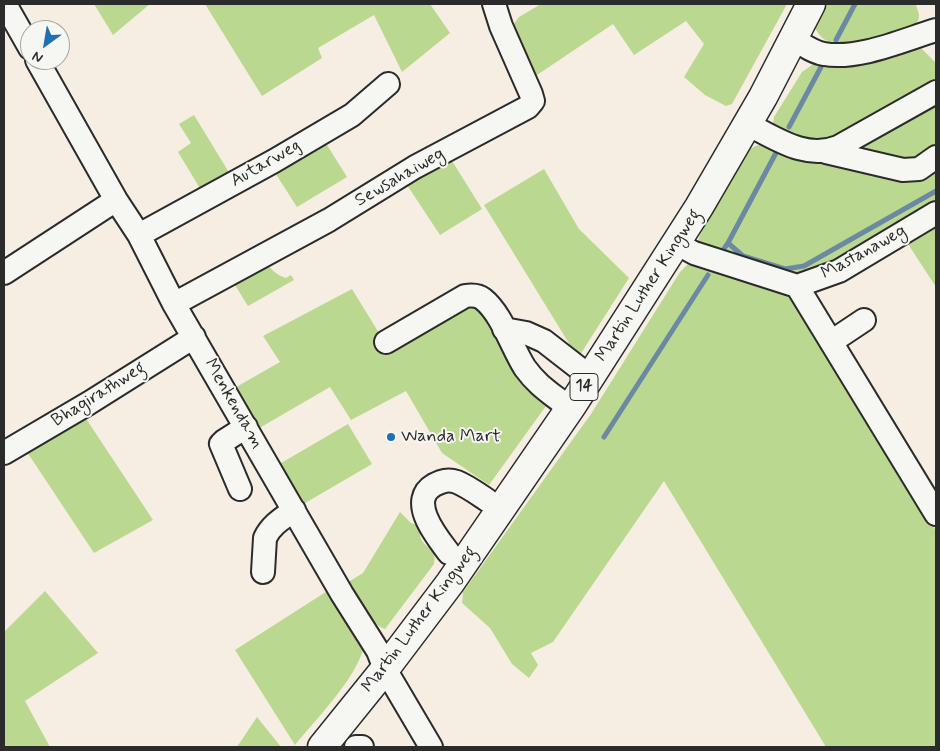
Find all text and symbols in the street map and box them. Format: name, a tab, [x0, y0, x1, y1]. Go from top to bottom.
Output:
north arrow	[20, 20, 70, 70]
text: N	[29, 47, 46, 67]
street label: Autarweg	[227, 135, 305, 193]
street label: Sewsahaiweg	[352, 144, 448, 212]
street label: Martin Luther Kingweg	[592, 206, 706, 366]
street label: Mastanaweg	[818, 221, 910, 285]
street label: Menkendam	[199, 355, 267, 453]
street label: Bhagirathweg	[48, 358, 150, 432]
road number: 14	[570, 374, 598, 401]
place label: Wanda Mart	[401, 426, 501, 448]
marker: Wanda Mart	[385, 431, 397, 443]
street label: Martin Luther Kingweg	[358, 543, 482, 697]

